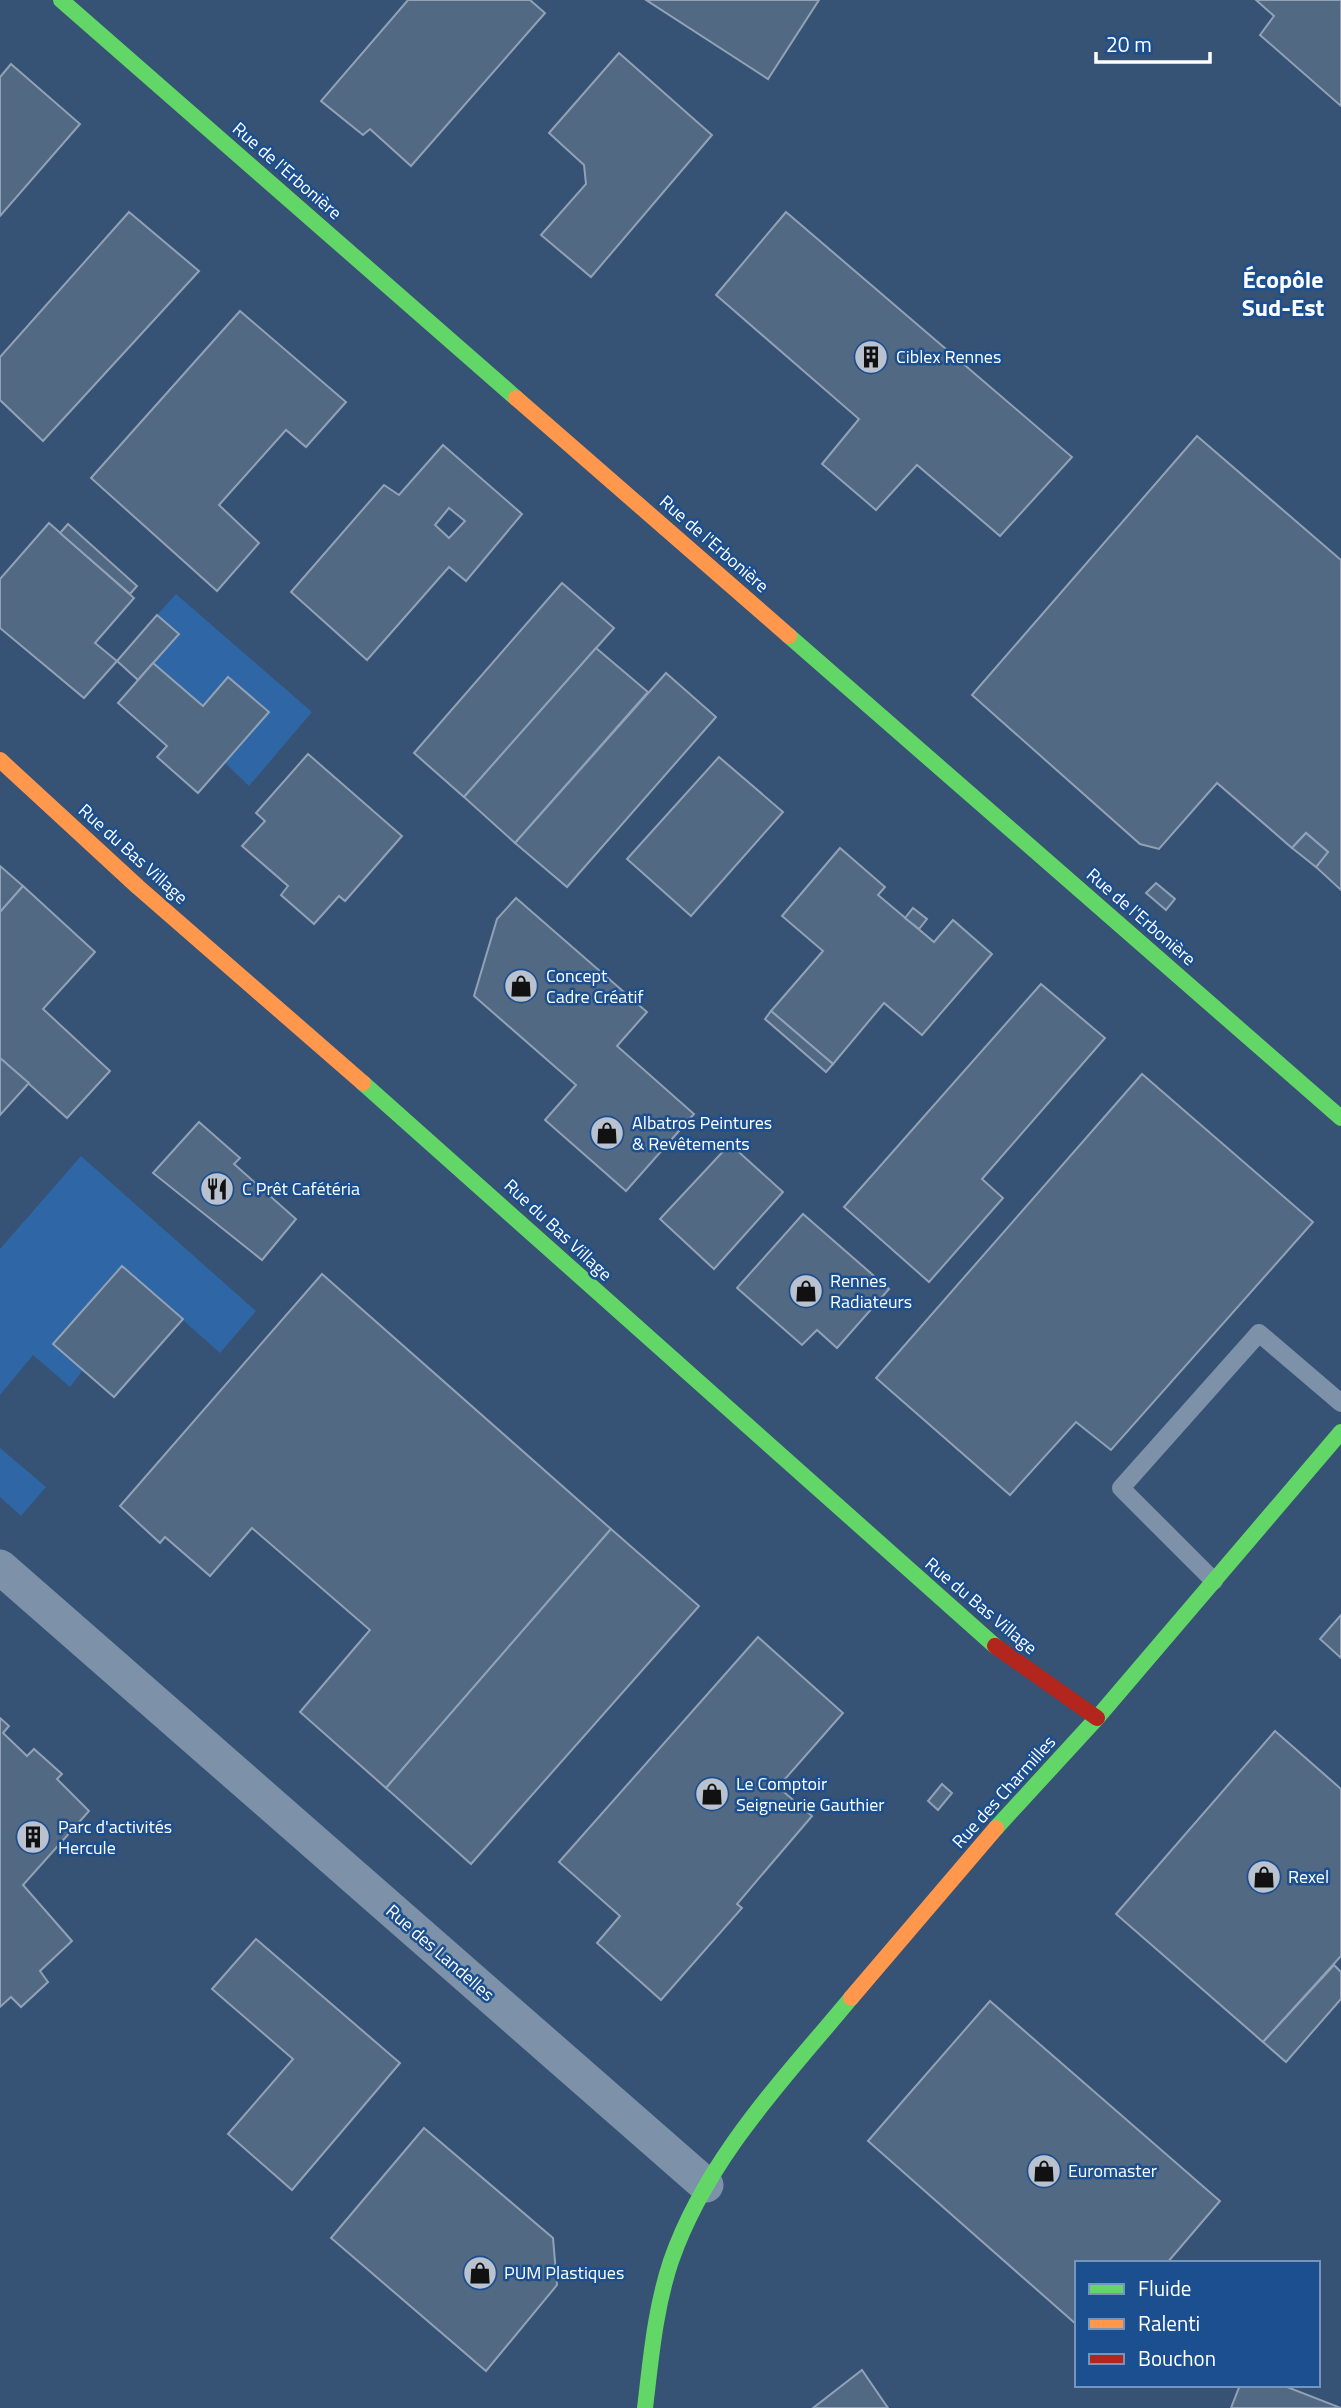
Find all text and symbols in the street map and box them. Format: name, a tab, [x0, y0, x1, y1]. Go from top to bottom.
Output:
scale bar	[1096, 21, 1210, 65]
text: 20 m	[1106, 28, 1152, 60]
street label: Rue de l'Erbonière	[227, 115, 348, 226]
district label: Écopôle Sud-Est	[1242, 261, 1325, 325]
building icon: Ciblex Rennes	[852, 338, 890, 376]
place label: Ciblex Rennes	[896, 343, 1001, 370]
street label: Rue de l'Erbonière	[654, 488, 775, 599]
street label: Rue du Bas Village	[73, 797, 194, 910]
street label: Rue de l'Erbonière	[1081, 861, 1202, 972]
place label: Concept Cadre Créatif	[546, 962, 644, 1010]
shop icon: Concept Cadre Créatif	[502, 967, 540, 1005]
place label: Albatros Peintures & Revêtements	[632, 1109, 772, 1157]
shop icon: Albatros Peintures & Revêtements	[588, 1114, 626, 1152]
restaurant icon: C Prêt Cafétéria	[198, 1170, 236, 1208]
street label: Rue du Bas Village	[498, 1172, 618, 1287]
place label: C Prêt Cafétéria	[242, 1175, 360, 1202]
place label: Rennes Radiateurs	[830, 1267, 912, 1315]
shop icon: Rennes Radiateurs	[787, 1272, 825, 1310]
street label: Rue du Bas Village	[919, 1551, 1043, 1661]
street label: Rue des Charmilles	[945, 1729, 1062, 1854]
place label: Le Comptoir Seigneurie Gauthier	[736, 1770, 884, 1818]
shop icon: Le Comptoir Seigneurie Gauthier	[693, 1775, 731, 1813]
place label: Parc d'activités Hercule	[58, 1813, 172, 1861]
building icon: Parc d'activités Hercule	[14, 1818, 52, 1856]
shop icon: Rexel	[1245, 1858, 1283, 1896]
place label: Rexel	[1288, 1863, 1329, 1890]
street label: Rue des Landelles	[380, 1898, 501, 2008]
shop icon: Euromaster	[1025, 2152, 1063, 2190]
place label: Euromaster	[1068, 2157, 1157, 2184]
shop icon: PUM Plastiques	[461, 2254, 499, 2292]
place label: PUM Plastiques	[504, 2259, 624, 2286]
legend	[1075, 2261, 1320, 2387]
text: Fluide	[1138, 2272, 1191, 2304]
text: Ralenti	[1138, 2307, 1200, 2339]
text: Bouchon	[1138, 2342, 1216, 2374]

